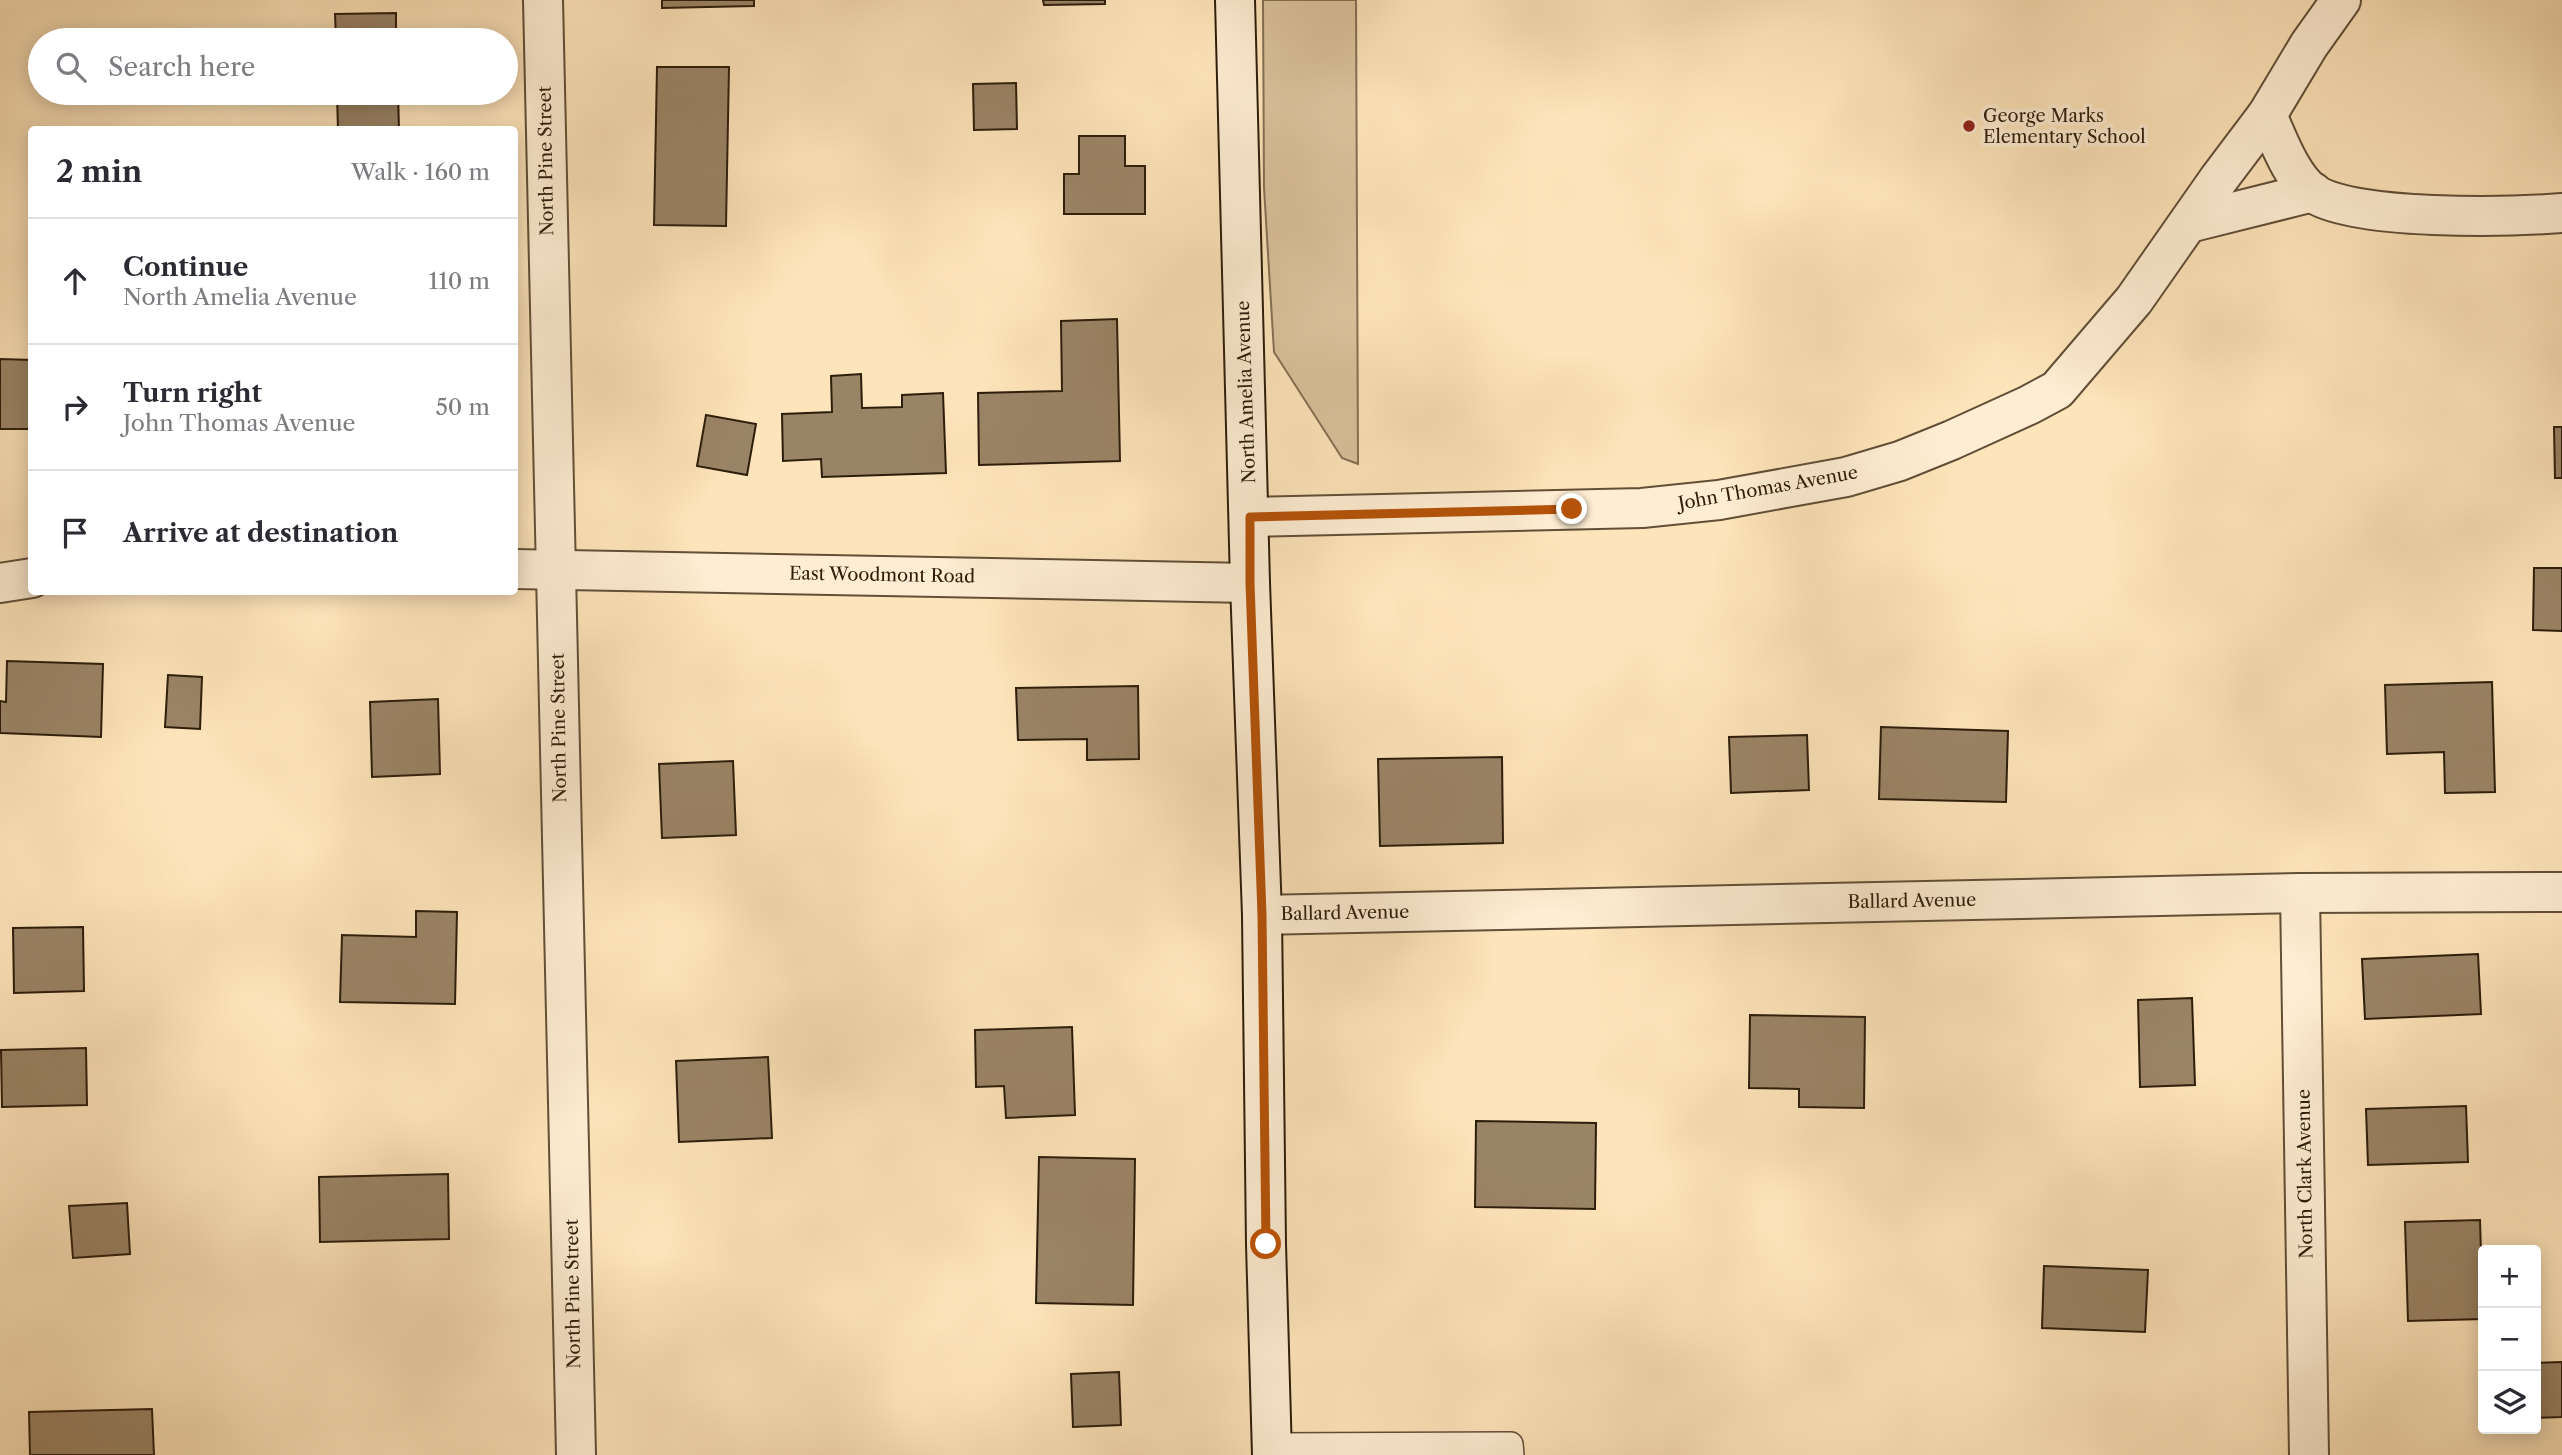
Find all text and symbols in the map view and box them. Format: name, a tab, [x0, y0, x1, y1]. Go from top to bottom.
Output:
search box	[28, 28, 518, 105]
icon: search	[52, 48, 90, 86]
text: Search here	[108, 51, 255, 83]
street label: North Pine Street	[534, 85, 558, 236]
place label: George Marks Elementary School	[1983, 105, 2146, 148]
marker: George Marks Elementary School	[1961, 118, 1977, 134]
text: 2 min	[56, 153, 142, 190]
text: Walk · 160 m	[351, 158, 490, 186]
text: Continue	[123, 251, 248, 283]
icon: ahead	[56, 262, 94, 300]
text: 110 m	[429, 267, 490, 295]
text: North Amelia Avenue	[123, 283, 357, 311]
street label: North Amelia Avenue	[1232, 300, 1260, 484]
text: Turn right	[123, 377, 262, 409]
icon: right	[56, 388, 94, 426]
text: 50 m	[435, 393, 490, 421]
text: John Thomas Avenue	[123, 409, 356, 437]
street label: John Thomas Avenue	[1674, 461, 1860, 515]
route end	[1556, 493, 1587, 524]
icon: arrive	[56, 514, 94, 552]
text: Arrive at destination	[123, 517, 398, 549]
street label: East Woodmont Road	[789, 562, 975, 588]
street label: North Pine Street	[547, 652, 571, 803]
street label: Ballard Avenue	[1848, 889, 1976, 913]
street label: Ballard Avenue	[1281, 901, 1409, 925]
street label: North Clark Avenue	[2293, 1089, 2317, 1259]
street label: North Pine Street	[561, 1218, 585, 1369]
route start	[1250, 1228, 1281, 1259]
map controls	[2478, 1245, 2541, 1434]
button: +	[2478, 1245, 2541, 1308]
button: −	[2478, 1308, 2541, 1371]
button: layers	[2478, 1371, 2541, 1434]

